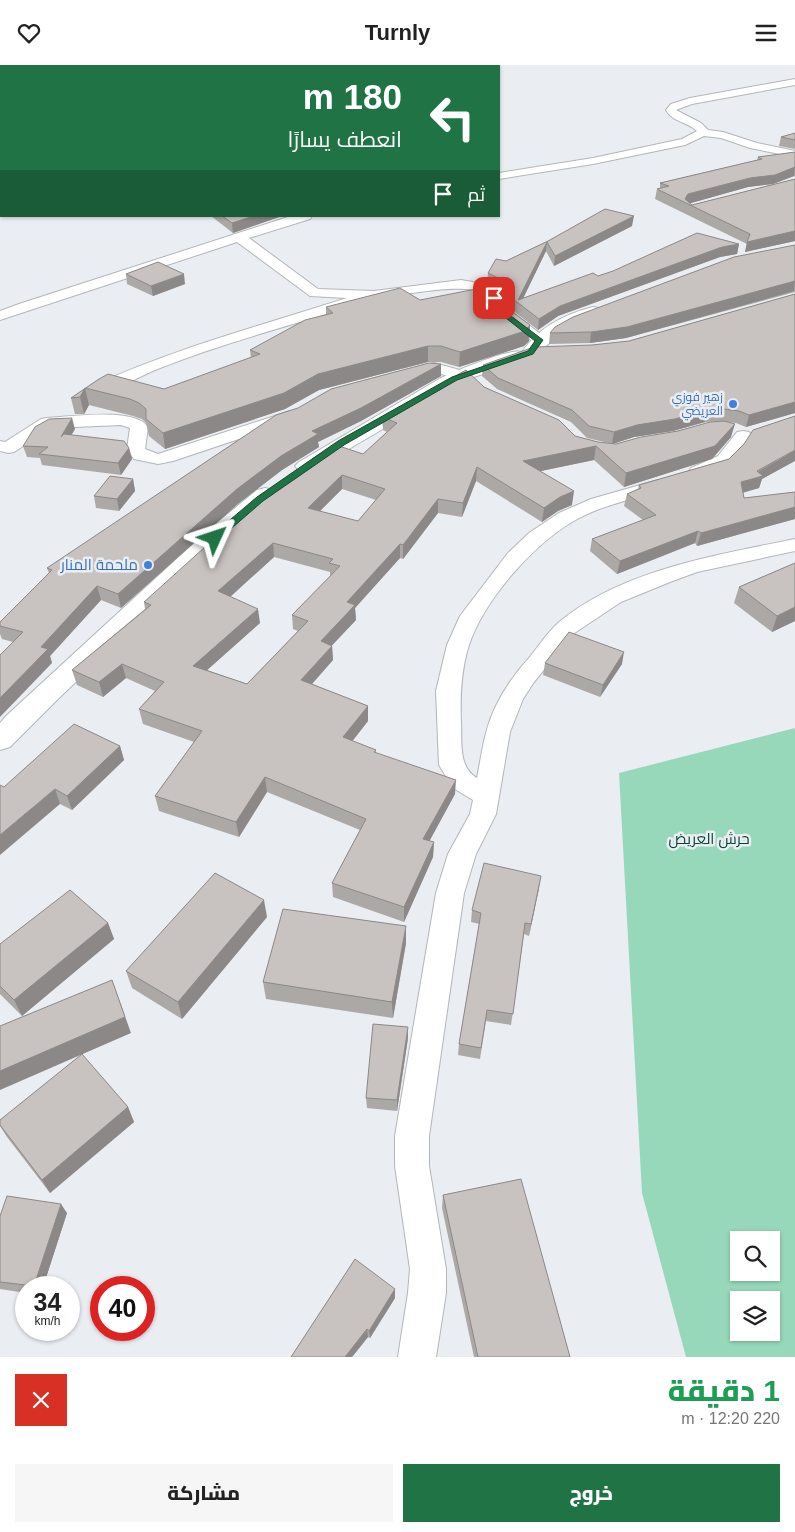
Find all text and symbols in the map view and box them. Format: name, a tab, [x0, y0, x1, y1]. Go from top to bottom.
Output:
icon: heart	[15, 19, 43, 47]
icon: menu	[752, 19, 780, 47]
text: Turnly	[365, 20, 430, 45]
text: 180 m	[303, 77, 402, 116]
icon: left	[420, 85, 485, 150]
text: انعطف يسارًا	[287, 127, 402, 152]
icon: arrive	[429, 180, 457, 208]
text: ثم	[467, 184, 485, 205]
pin	[473, 277, 515, 319]
icon: arrive	[480, 284, 508, 312]
place label: زهير فوزي العريضي	[672, 390, 723, 421]
marker: زهير فوزي العريضي	[727, 398, 739, 410]
position arrow	[188, 511, 240, 563]
place label: ملحمة المنار	[60, 556, 138, 574]
marker: ملحمة المنار	[142, 559, 154, 571]
park label: حرش العريض	[669, 830, 749, 849]
map controls	[730, 1231, 780, 1341]
button: search	[730, 1231, 780, 1281]
speed limit sign: 40	[90, 1276, 155, 1341]
text: 34	[34, 1288, 61, 1316]
button: layers	[730, 1291, 780, 1341]
text: km/h	[34, 1314, 61, 1328]
button: close	[15, 1374, 67, 1426]
text: 1 دقيقة	[668, 1374, 780, 1407]
text: 220 m · 12:20	[681, 1410, 780, 1427]
button: مشاركة	[15, 1464, 393, 1522]
button: خروج	[403, 1464, 780, 1522]

